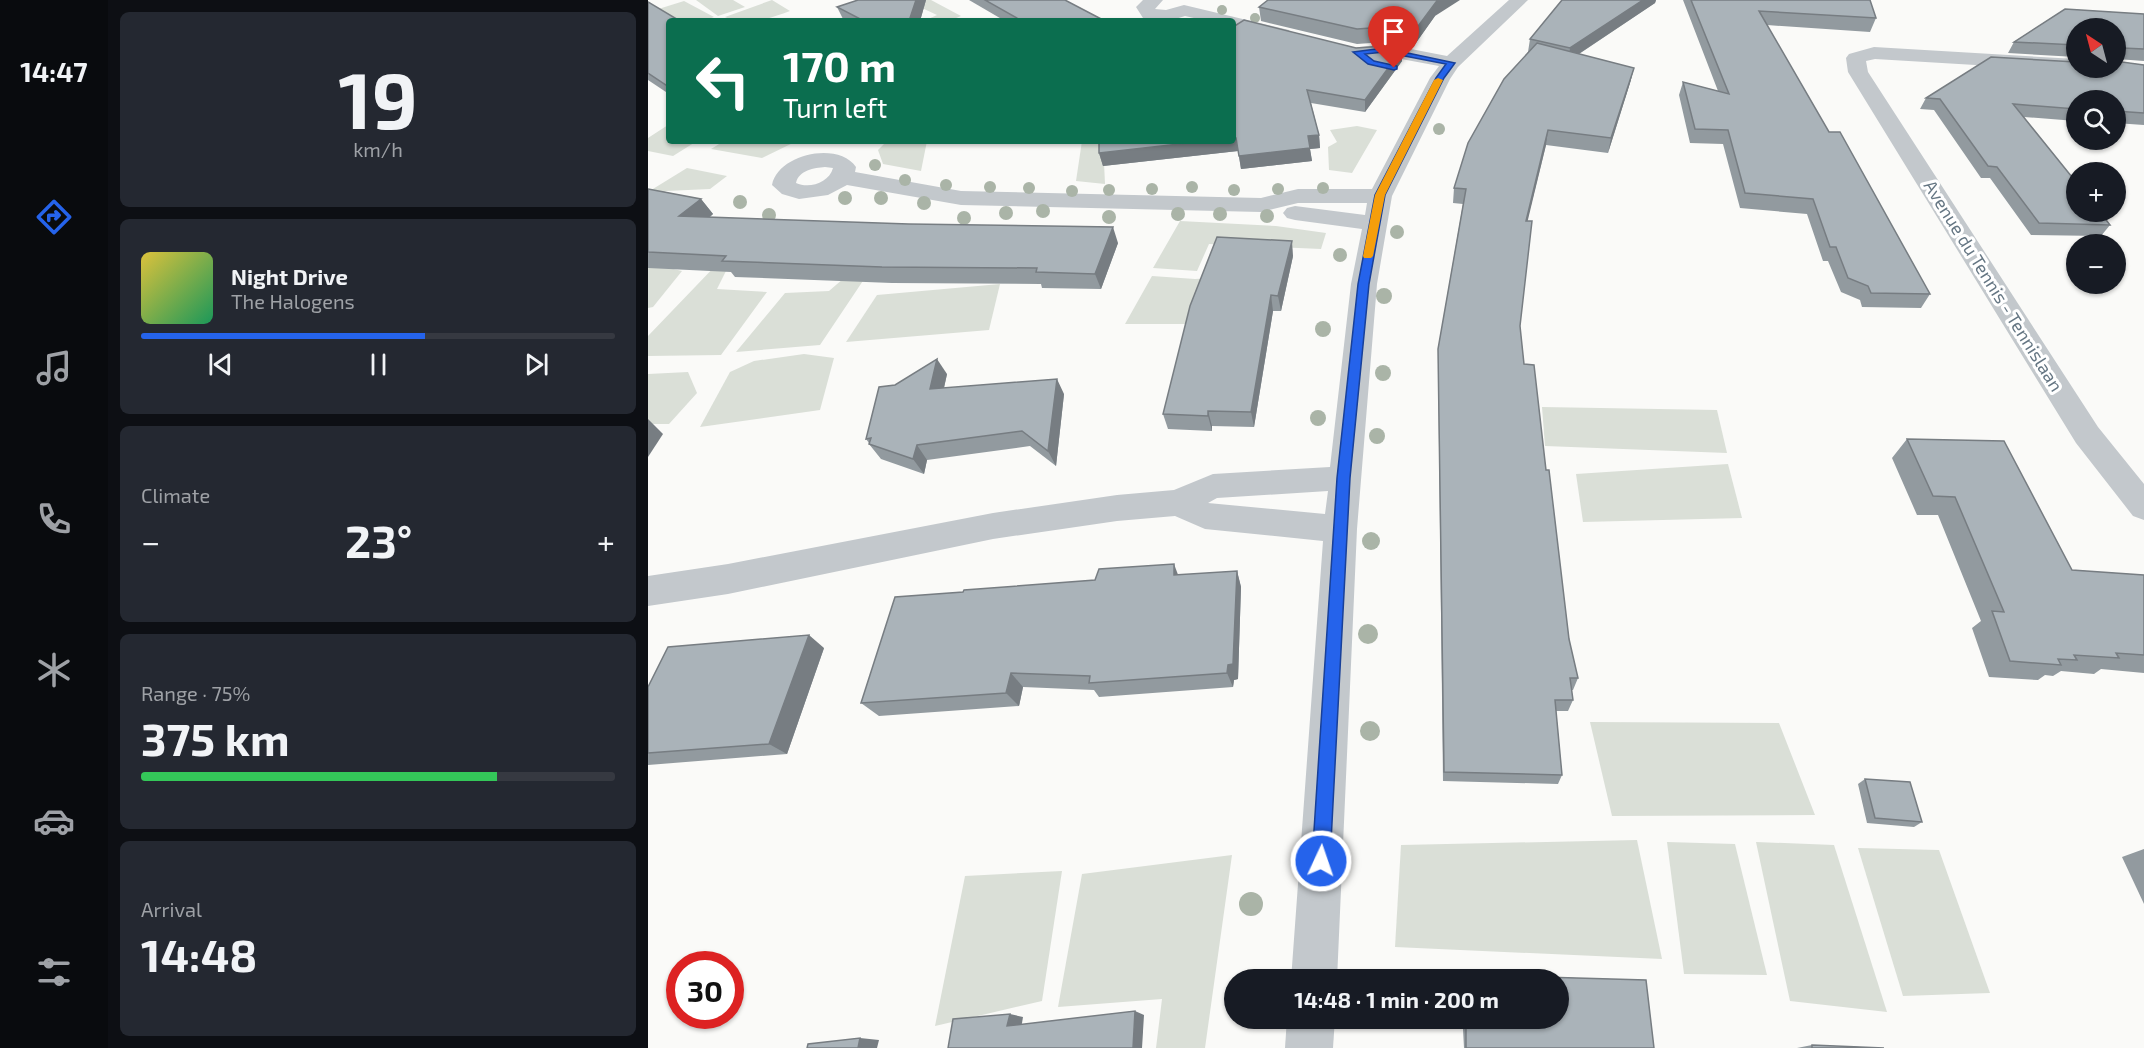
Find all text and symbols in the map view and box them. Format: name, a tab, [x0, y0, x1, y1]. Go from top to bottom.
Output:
pin	[1368, 6, 1419, 68]
icon: arrive	[1377, 15, 1410, 48]
north arrow	[2066, 18, 2126, 78]
map controls	[2066, 18, 2126, 294]
text: 170 m	[783, 40, 896, 90]
icon: left	[684, 42, 762, 120]
text: 19	[338, 51, 418, 145]
text: 14:47	[20, 55, 88, 87]
button: search	[2066, 90, 2126, 150]
text: Turn left	[783, 91, 887, 123]
text: km/h	[353, 137, 403, 161]
button: +	[2066, 162, 2126, 222]
street label: Avenue du Tennis - Tennislaan	[1920, 176, 2068, 395]
icon: directions	[33, 196, 75, 238]
button: −	[2066, 234, 2126, 294]
text: Night Drive	[231, 263, 348, 289]
text: The Halogens	[231, 289, 355, 313]
icon: music	[33, 347, 75, 389]
icon: previous	[204, 348, 237, 381]
icon: pause	[362, 348, 395, 381]
icon: next	[520, 348, 553, 381]
text: Climate	[141, 483, 210, 507]
icon: phone	[33, 498, 75, 540]
text: 23°	[345, 513, 412, 567]
text: −	[141, 521, 160, 561]
text: +	[597, 521, 615, 561]
icon: climate	[33, 649, 75, 691]
text: Range · 75%	[141, 681, 250, 705]
text: 375 km	[141, 711, 290, 765]
icon: car	[33, 800, 75, 842]
position arrow	[1289, 829, 1353, 893]
text: Arrival	[141, 897, 202, 921]
text: 14:48	[141, 927, 257, 981]
icon: filters	[33, 951, 75, 993]
speed limit sign: 30	[666, 951, 744, 1029]
text: 14:48 · 1 min · 200 m	[1294, 986, 1499, 1012]

